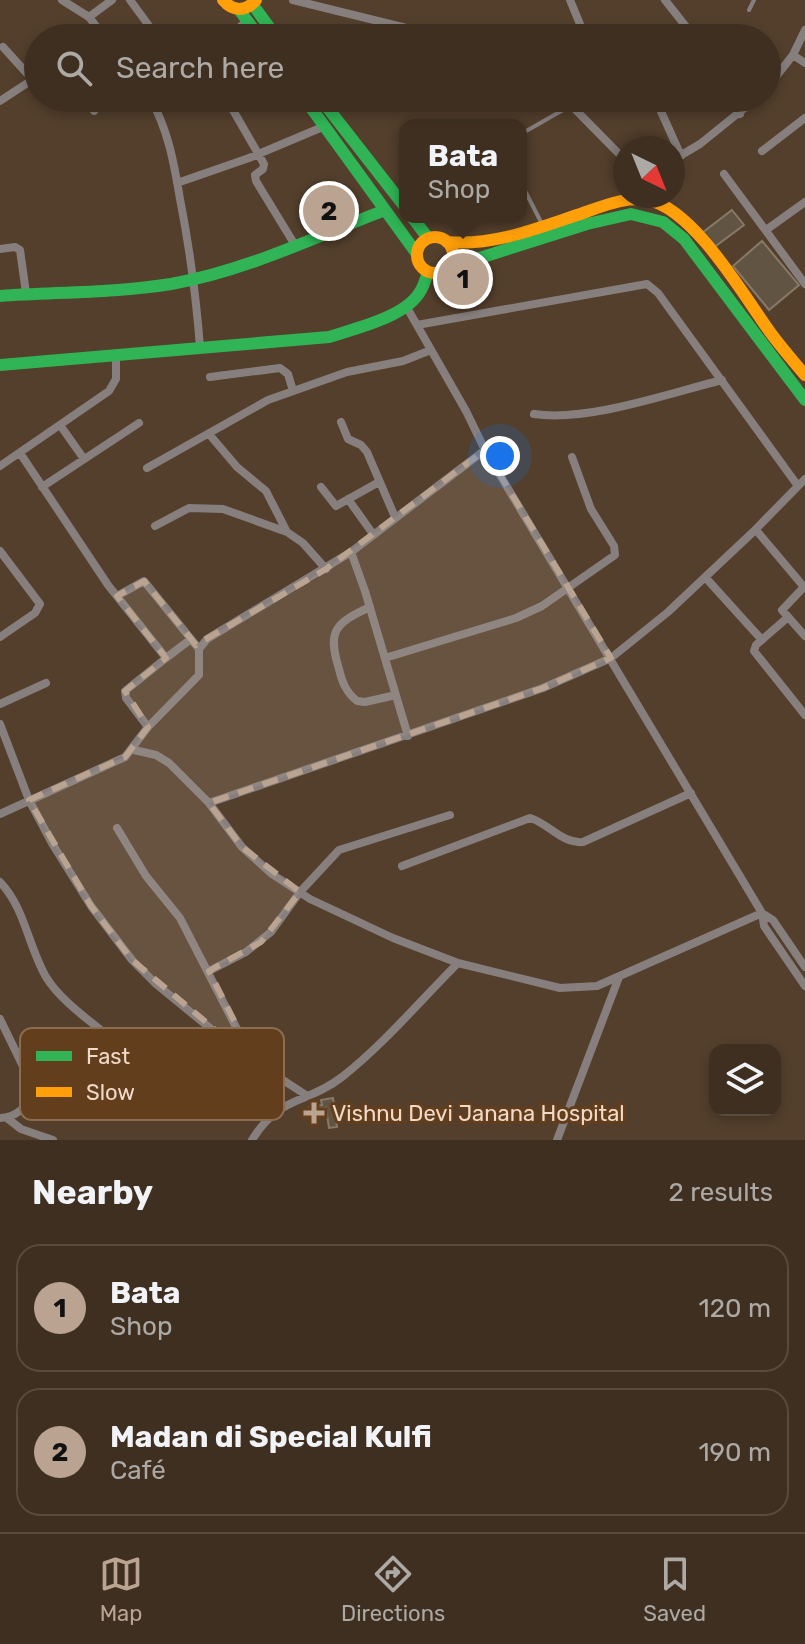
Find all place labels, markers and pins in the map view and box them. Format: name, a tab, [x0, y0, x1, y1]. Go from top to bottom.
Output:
pin: 2	[303, 181, 355, 241]
pin: 1	[437, 249, 489, 309]
place label: Vishnu Devi Janana Hospital	[332, 1100, 625, 1127]
marker: Vishnu Devi Janana Hospital	[303, 1102, 325, 1124]

